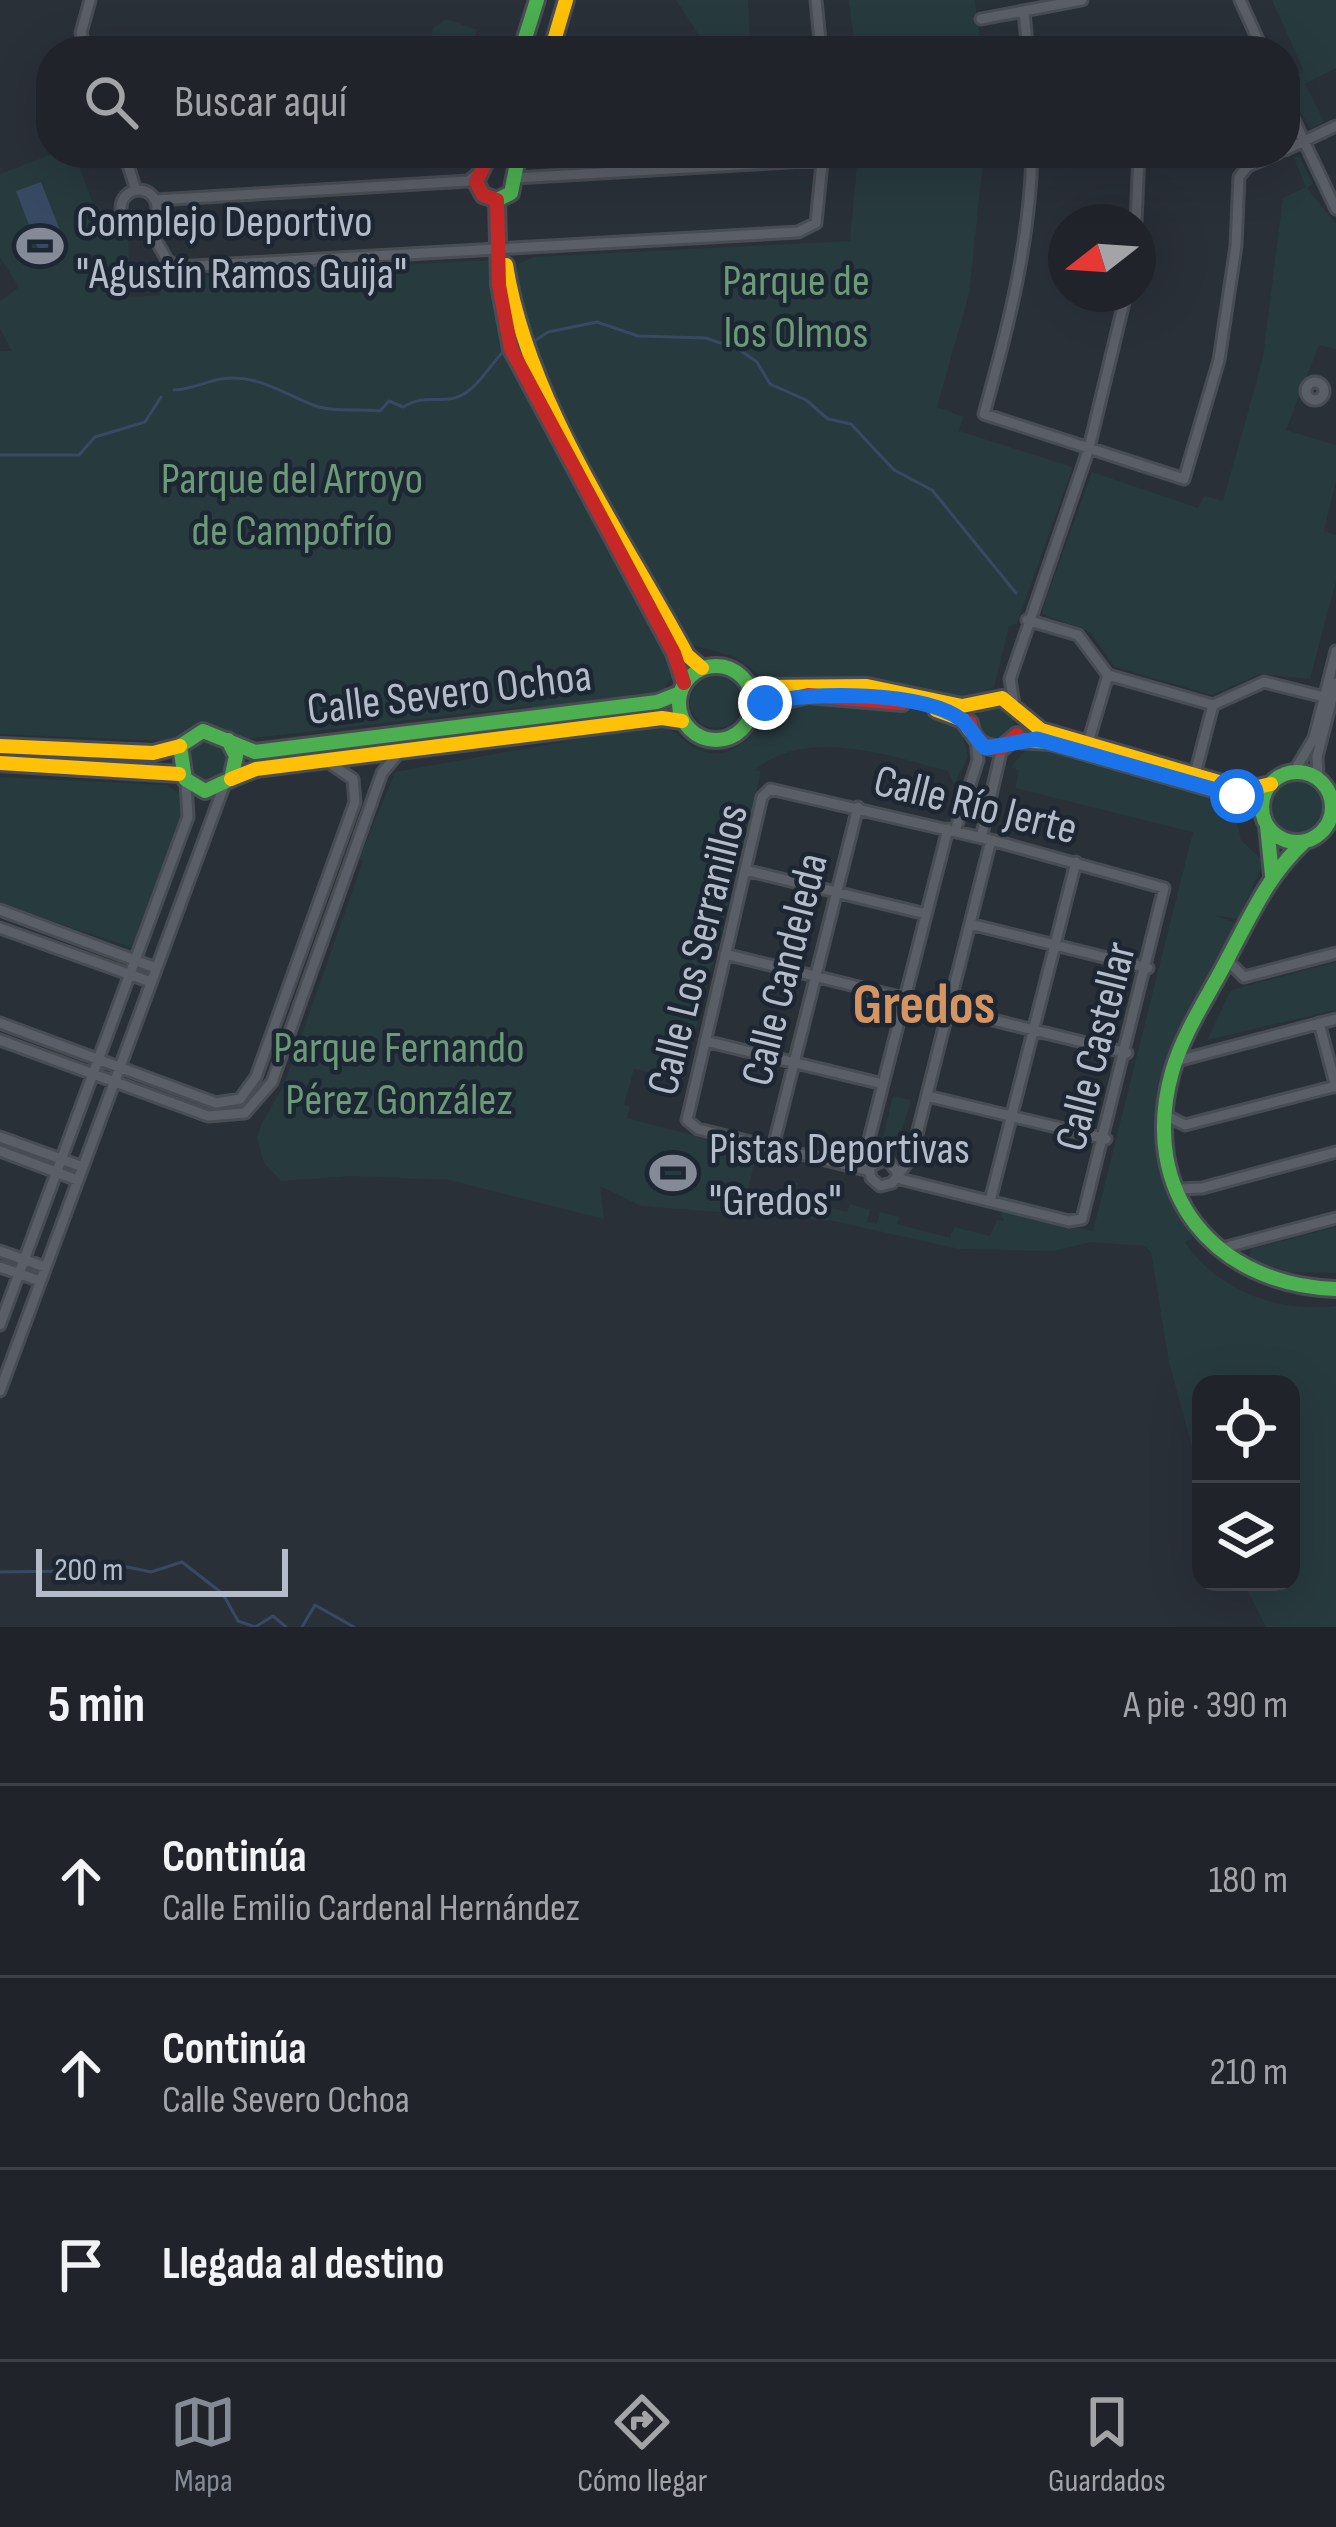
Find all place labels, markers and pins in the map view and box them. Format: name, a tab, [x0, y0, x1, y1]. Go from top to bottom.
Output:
place label: Complejo Deportivo "Agustín Ramos Guija"	[76, 195, 407, 302]
sports icon: Complejo Deportivo "Agustín Ramos Guija"	[15, 221, 65, 271]
place label: Pistas Deportivas "Gredos"	[709, 1122, 970, 1229]
sports icon: Pistas Deportivas "Gredos"	[648, 1148, 698, 1198]

